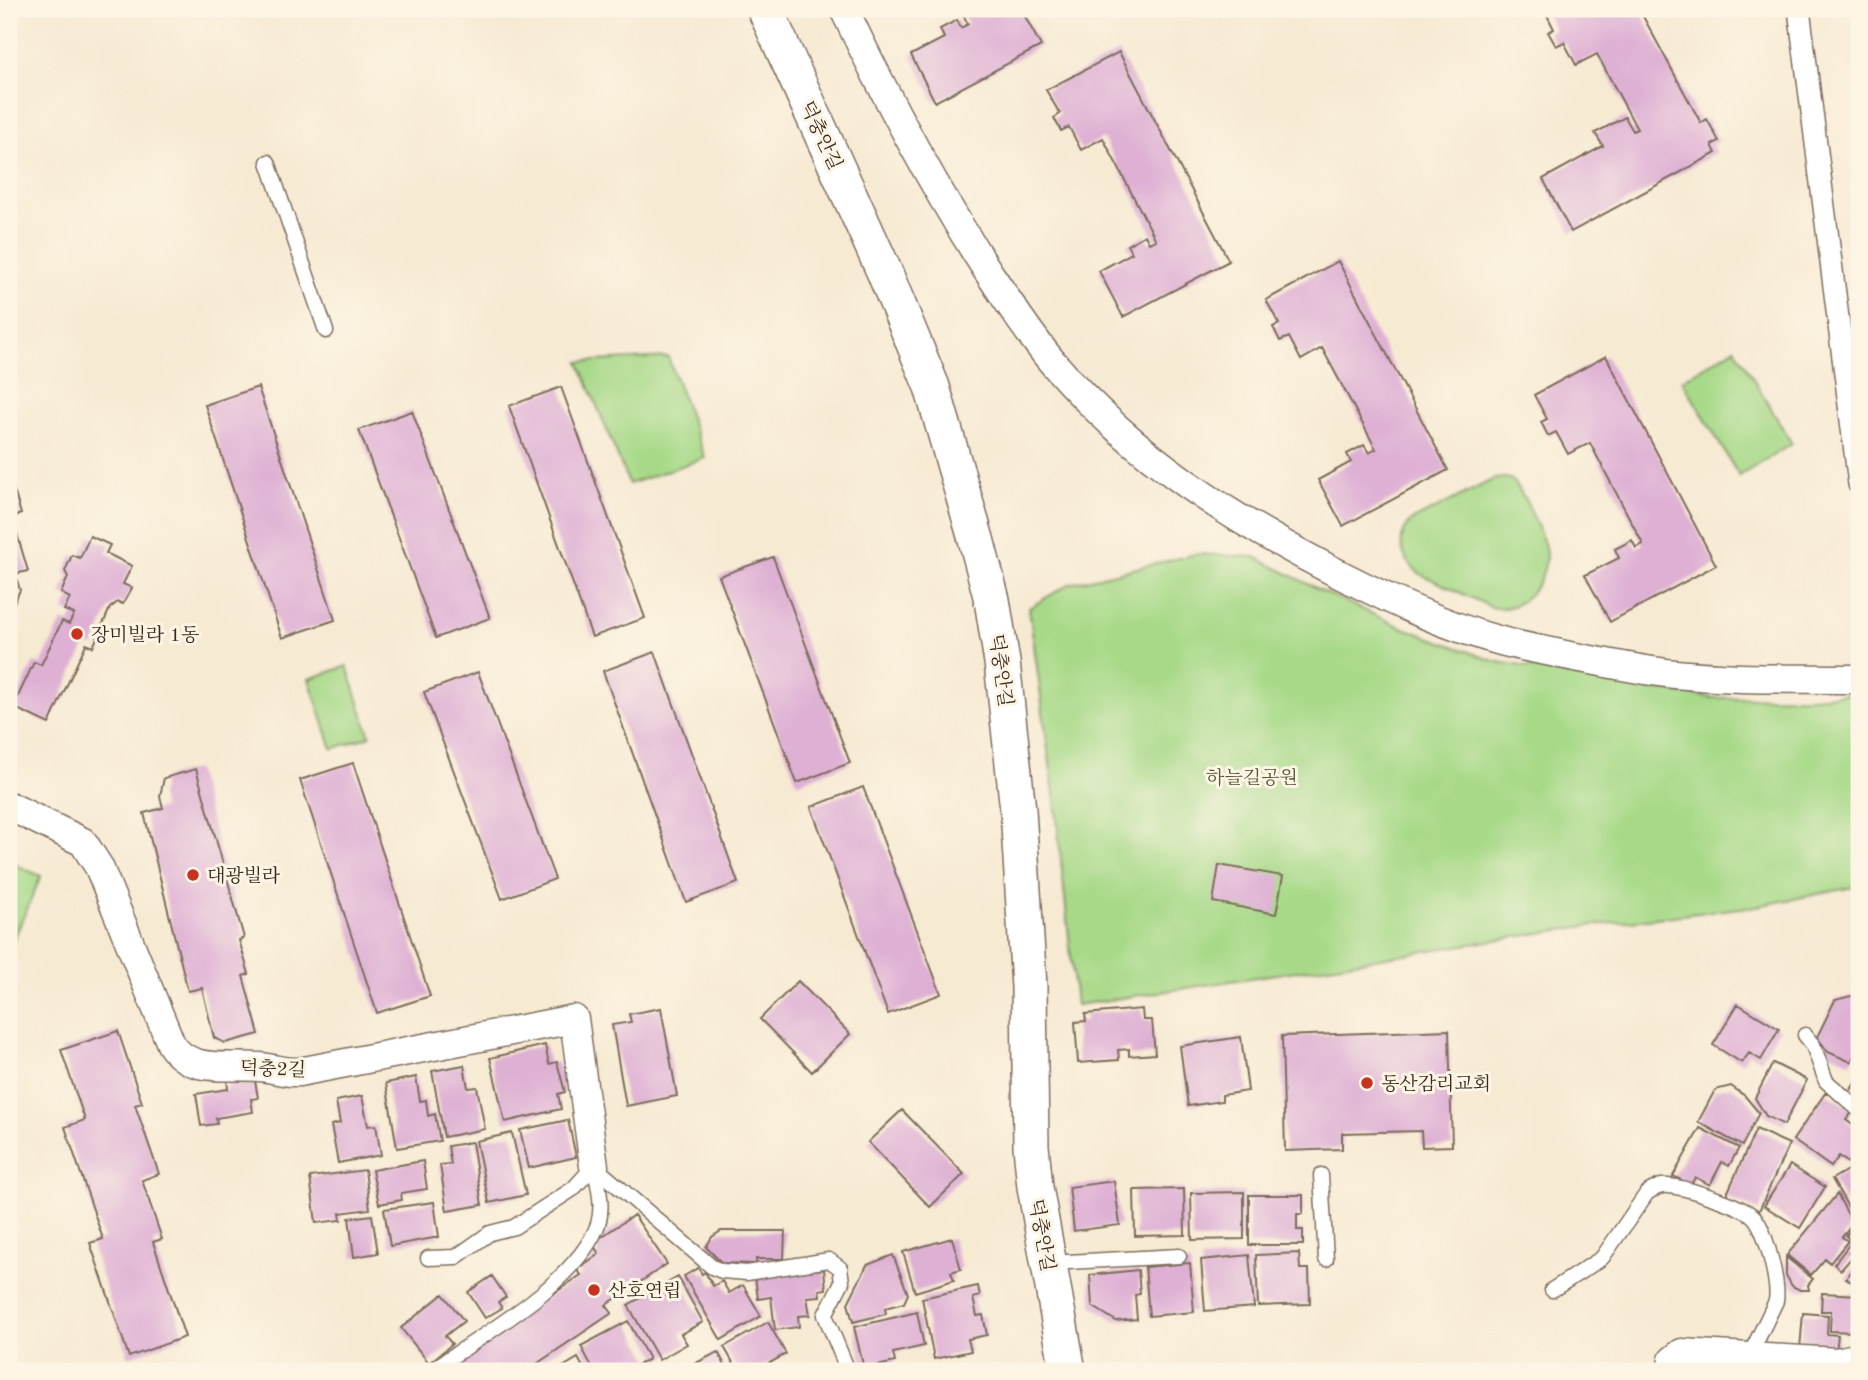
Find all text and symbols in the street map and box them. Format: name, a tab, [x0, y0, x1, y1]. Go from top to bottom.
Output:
street label: 덕충안길	[796, 98, 847, 173]
place label: 장미빌라 1동	[91, 624, 200, 646]
marker: 장미빌라 1동	[69, 626, 85, 642]
street label: 덕충안길	[985, 632, 1017, 708]
park label: 하늘길공원	[1206, 768, 1298, 789]
place label: 대광빌라	[207, 865, 280, 887]
marker: 대광빌라	[185, 867, 201, 883]
street label: 덕충2길	[240, 1057, 306, 1081]
place label: 동산감리교회	[1381, 1074, 1491, 1095]
marker: 동산감리교회	[1359, 1075, 1375, 1091]
street label: 덕충안길	[1025, 1197, 1059, 1273]
place label: 산호연립	[608, 1280, 681, 1302]
marker: 산호연립	[586, 1282, 602, 1298]

